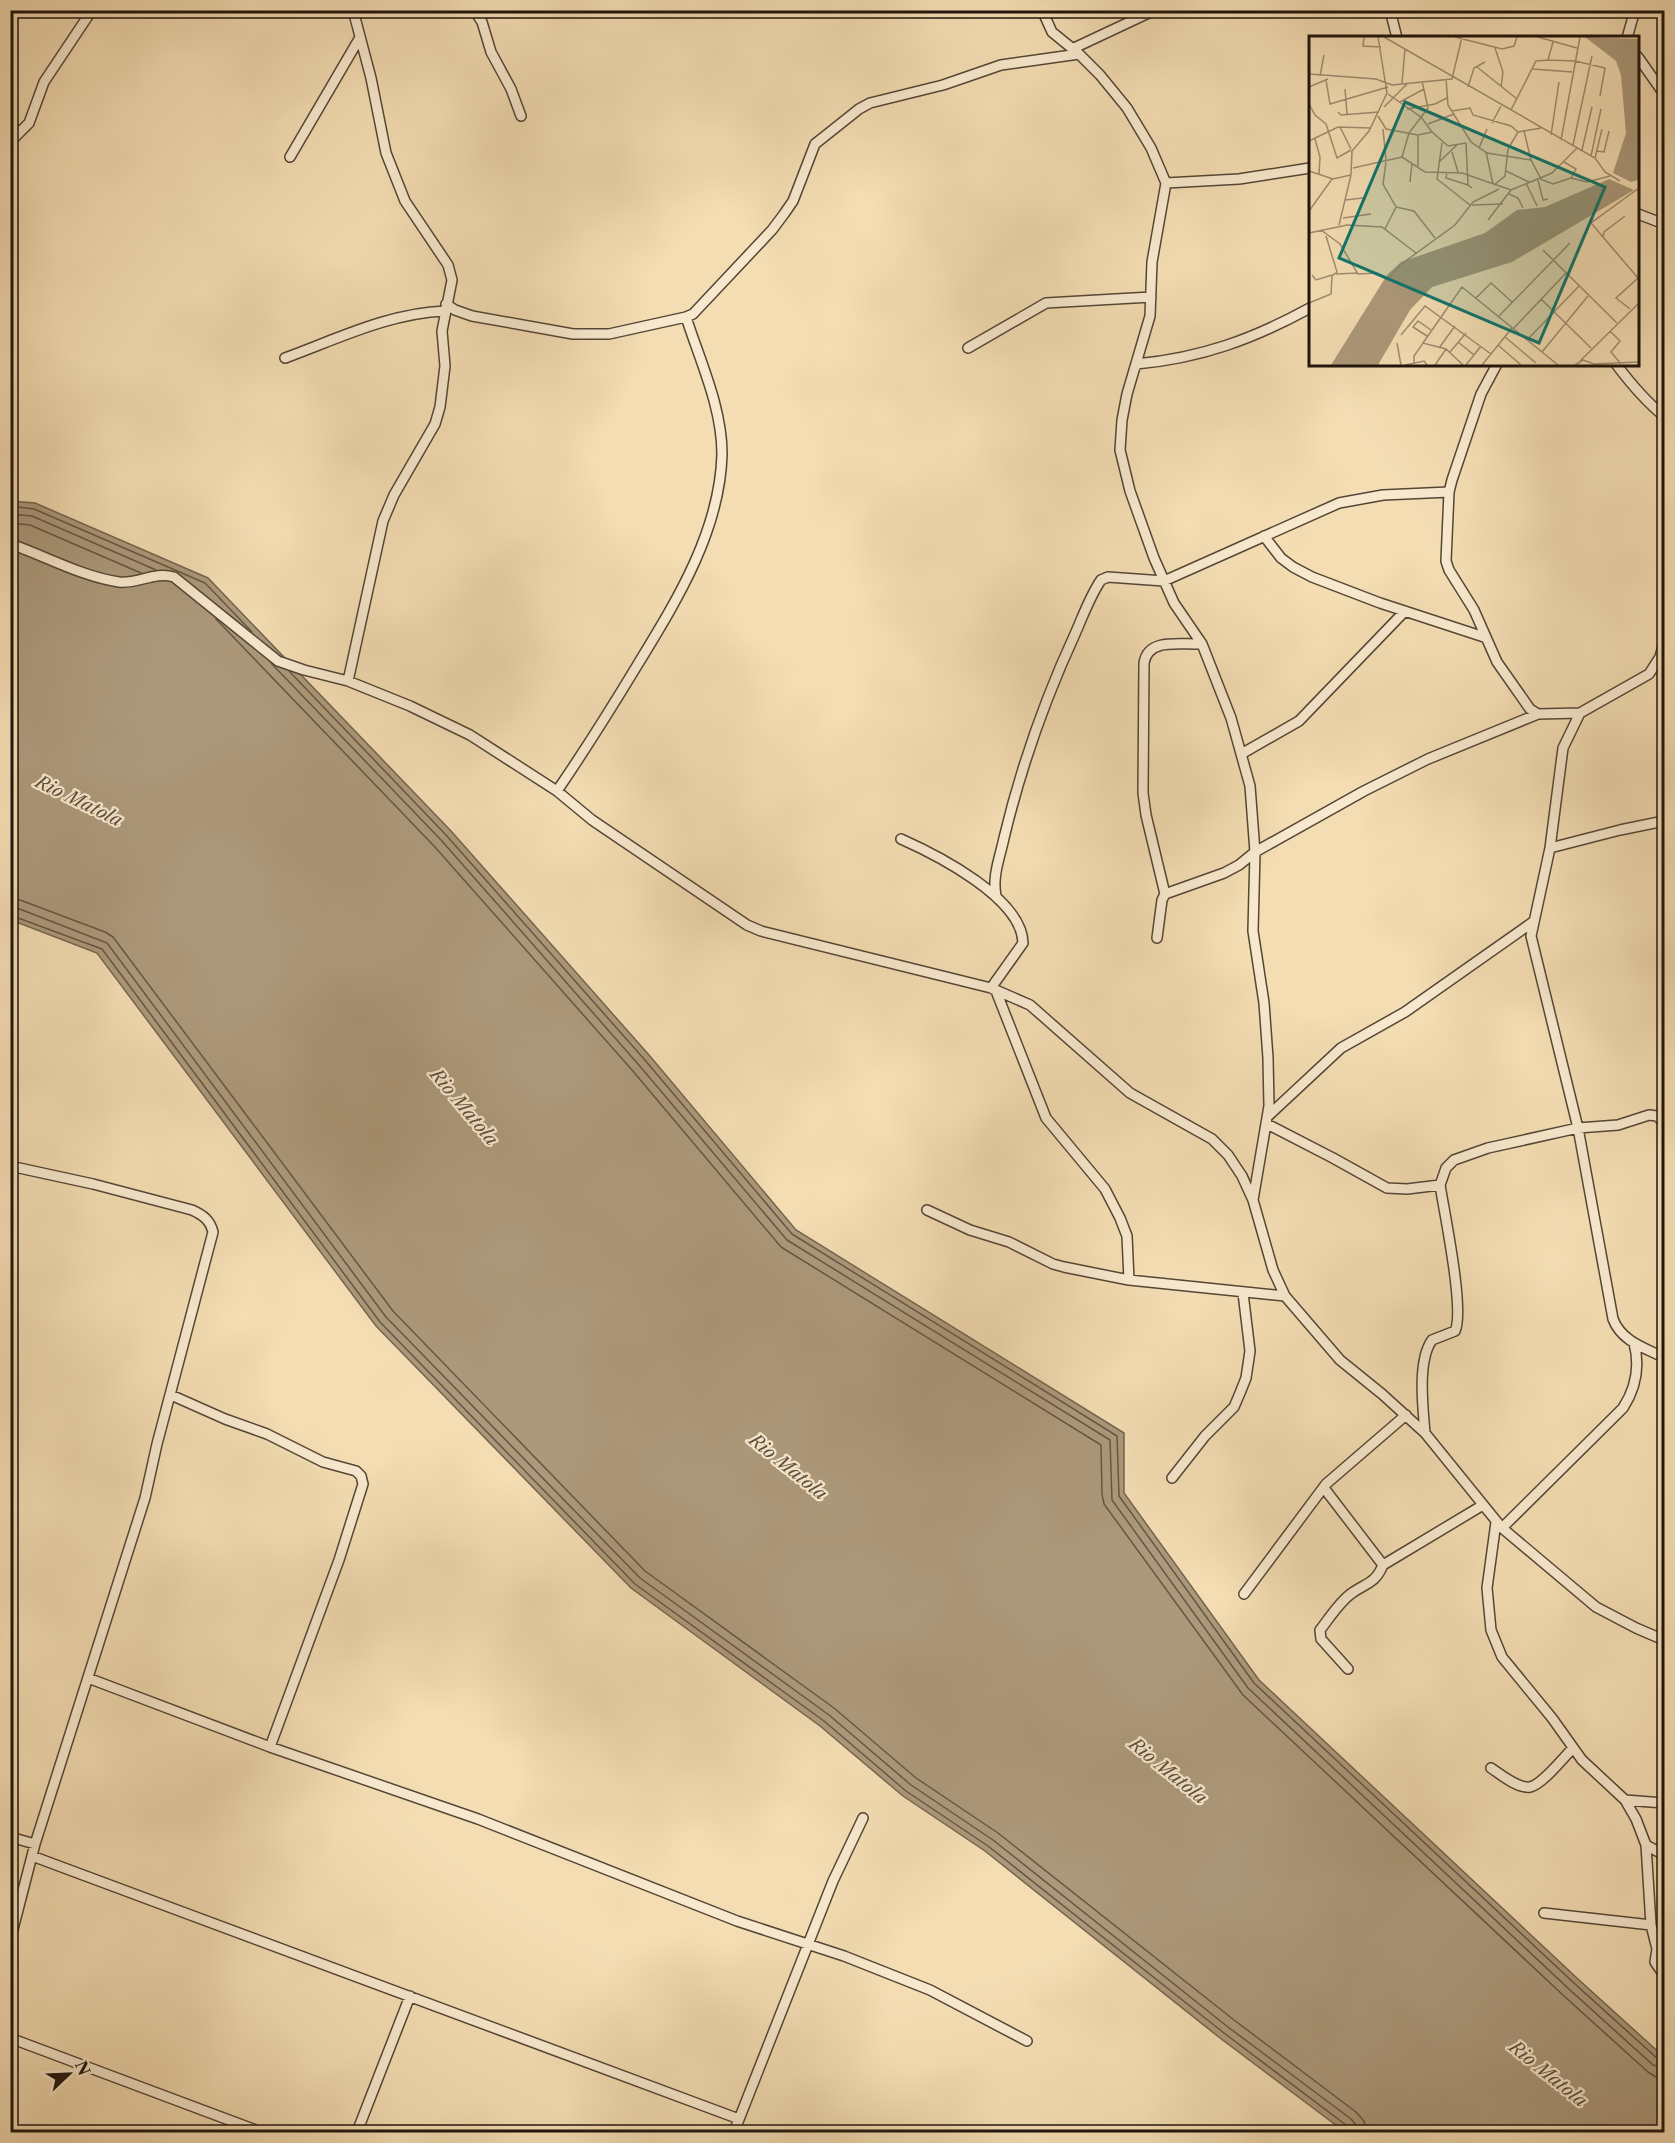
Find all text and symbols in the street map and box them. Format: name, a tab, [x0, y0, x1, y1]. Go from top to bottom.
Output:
inset map	[1309, 36, 1639, 366]
water label: Rio Matola	[30, 770, 126, 831]
water label: Rio Matola	[424, 1063, 503, 1150]
water label: Rio Matola	[743, 1428, 831, 1505]
water label: Rio Matola	[1123, 1732, 1211, 1809]
water label: Rio Matola	[1503, 2035, 1591, 2112]
north arrow	[39, 2044, 99, 2104]
text: N	[71, 2058, 95, 2079]

